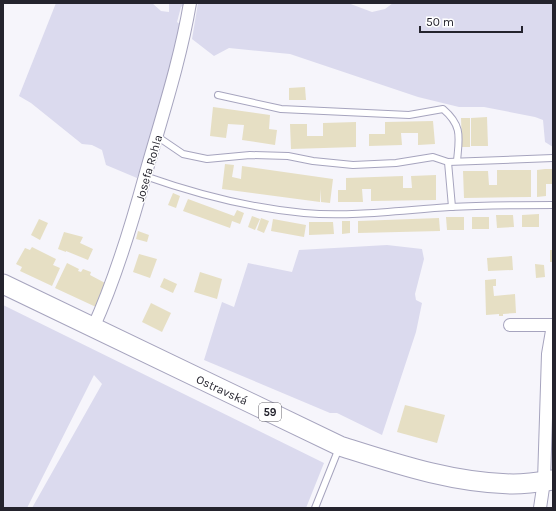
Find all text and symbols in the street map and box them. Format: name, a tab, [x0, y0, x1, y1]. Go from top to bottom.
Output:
scale bar	[420, 8, 522, 34]
text: 50 m	[426, 15, 454, 29]
street label: Josefa Rohla	[133, 133, 165, 203]
street label: Ostravská	[194, 372, 250, 408]
road number: 59	[259, 403, 281, 421]

